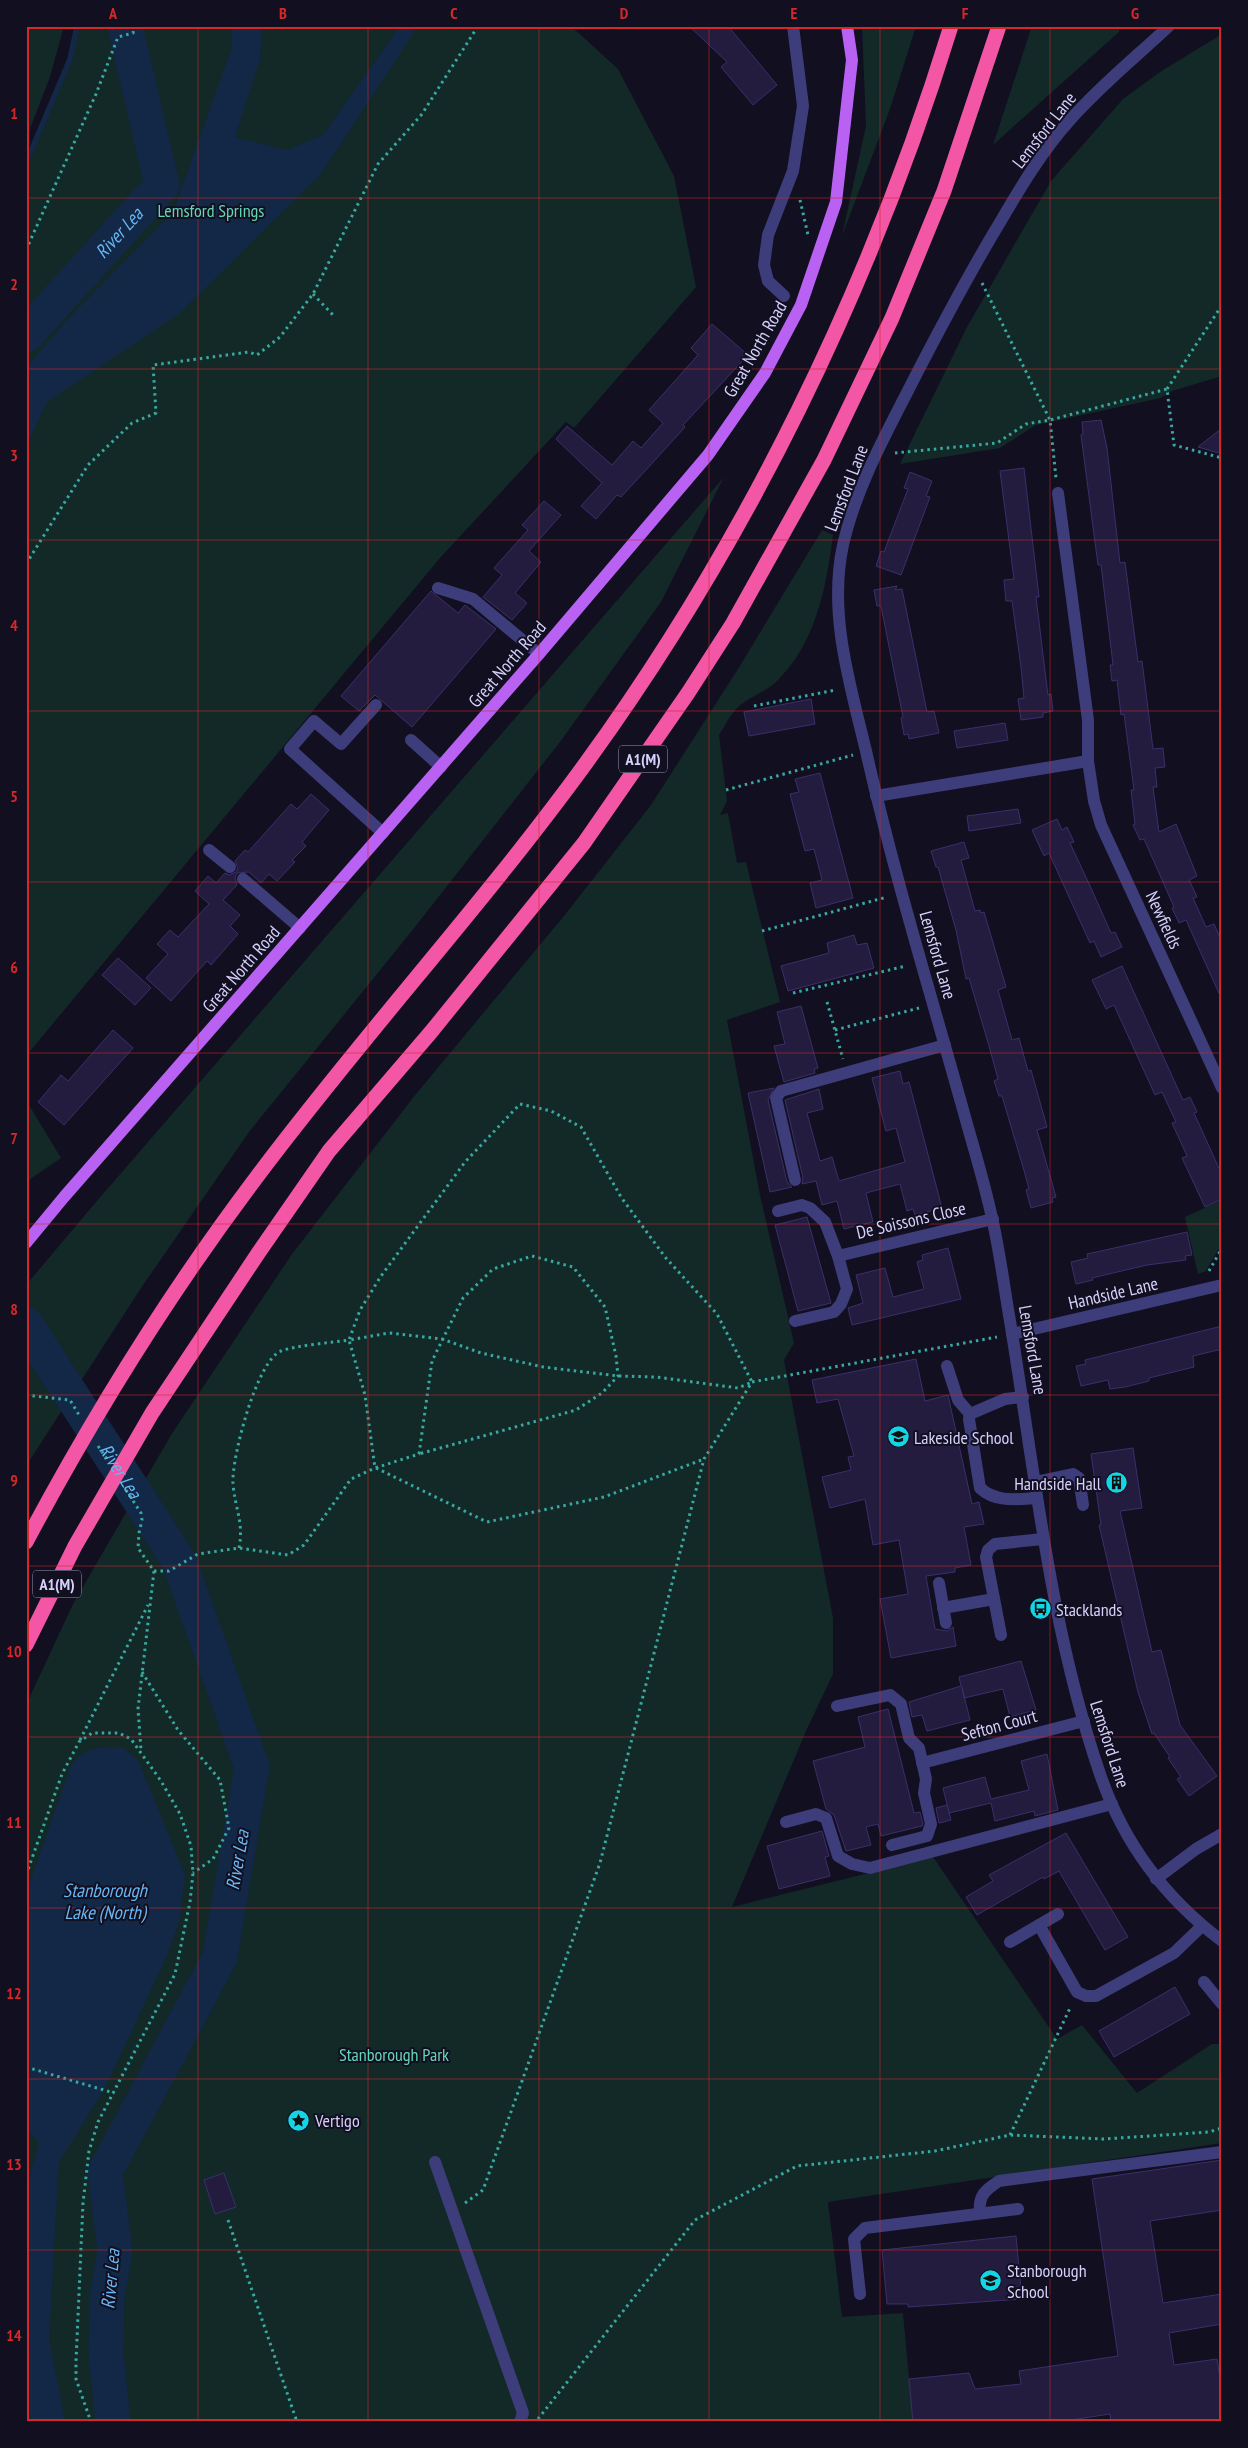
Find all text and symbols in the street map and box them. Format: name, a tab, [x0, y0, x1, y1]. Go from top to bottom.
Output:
text: A	[108, 3, 118, 23]
text: B	[279, 3, 287, 23]
text: C	[450, 3, 458, 23]
text: D	[620, 3, 629, 23]
text: E	[791, 3, 798, 23]
text: F	[962, 3, 969, 23]
text: G	[1131, 3, 1139, 23]
street label: Lemsford Lane	[1007, 87, 1081, 173]
text: 1	[10, 103, 18, 123]
park label: Lemsford Springs	[158, 199, 264, 222]
water label: River Lea	[90, 201, 149, 263]
text: 2	[10, 274, 18, 294]
street label: Great North Road	[718, 297, 792, 401]
street label: Lemsford Lane	[819, 442, 873, 534]
text: 3	[10, 445, 18, 465]
text: 4	[10, 615, 18, 635]
street label: Great North Road	[463, 616, 551, 712]
road number: A1(M)	[619, 746, 667, 772]
text: 5	[10, 786, 18, 806]
street label: Newfields	[1141, 888, 1187, 952]
street label: Lemsford Lane	[914, 908, 962, 1002]
street label: Great North Road	[197, 921, 285, 1017]
text: 6	[10, 957, 18, 977]
text: 7	[10, 1128, 18, 1148]
street label: De Soissons Close	[854, 1196, 968, 1244]
street label: Handside Lane	[1066, 1272, 1160, 1314]
text: 8	[10, 1299, 18, 1319]
street label: Lemsford Lane	[1014, 1303, 1052, 1397]
school or university icon: Lakeside School	[886, 1425, 910, 1449]
place label: Lakeside School	[914, 1426, 1014, 1449]
water label: River Lea	[94, 1439, 148, 1504]
text: 9	[10, 1470, 18, 1490]
building icon: Handside Hall	[1105, 1471, 1129, 1495]
place label: Handside Hall	[1014, 1472, 1102, 1495]
road number: A1(M)	[33, 1570, 81, 1598]
bus stop icon: Stacklands	[1028, 1597, 1052, 1621]
place label: Stacklands	[1056, 1598, 1122, 1621]
text: 10	[6, 1641, 22, 1661]
street label: Lemsford Lane	[1085, 1697, 1135, 1791]
street label: Sefton Court	[959, 1704, 1039, 1746]
text: 11	[6, 1812, 22, 1832]
water label: River Lea	[220, 1827, 254, 1892]
water label: Stanborough Lake (North)	[63, 1878, 149, 1924]
text: 12	[6, 1983, 22, 2003]
park label: Stanborough Park	[339, 2043, 449, 2066]
place icon: Vertigo	[287, 2108, 311, 2132]
place label: Vertigo	[314, 2109, 360, 2132]
text: 13	[6, 2154, 22, 2174]
water label: River Lea	[95, 2247, 125, 2310]
place label: Stanborough School	[1007, 2259, 1087, 2303]
school or university icon: Stanborough School	[979, 2268, 1003, 2292]
text: 14	[6, 2325, 22, 2345]

